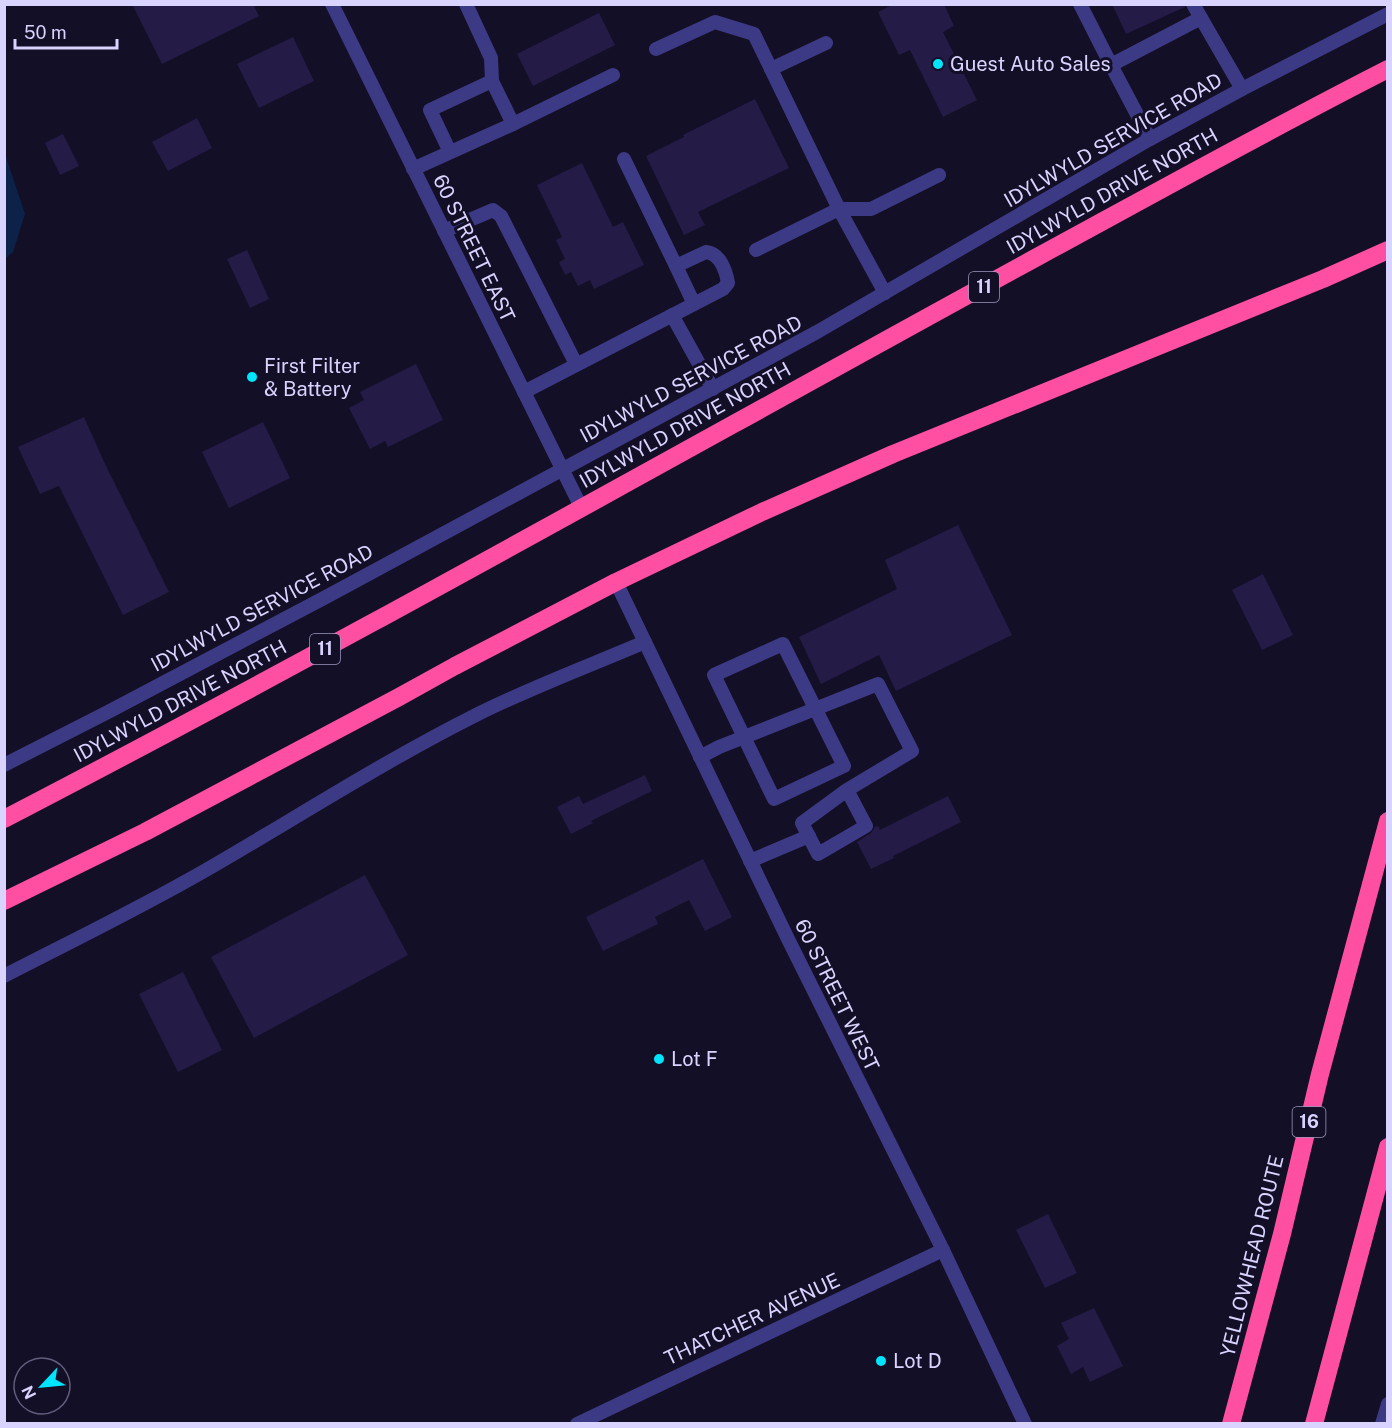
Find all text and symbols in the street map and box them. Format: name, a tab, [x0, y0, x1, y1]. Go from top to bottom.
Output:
scale bar	[15, 12, 117, 50]
text: 50 m	[24, 22, 67, 43]
place label: Guest Auto Sales	[950, 52, 1111, 76]
marker: Guest Auto Sales	[931, 57, 945, 71]
street label: IDYLWYLD SERVICE ROAD	[1000, 68, 1226, 212]
street label: IDYLWYLD DRIVE NORTH	[1002, 123, 1222, 259]
street label: 60 STREET EAST	[428, 170, 520, 326]
road number: 11	[969, 272, 999, 302]
street label: IDYLWYLD SERVICE ROAD	[576, 310, 806, 448]
place label: First Filter & Battery	[264, 354, 360, 401]
street label: IDYLWYLD DRIVE NORTH	[575, 357, 795, 493]
marker: First Filter & Battery	[245, 370, 259, 384]
street label: IDYLWYLD SERVICE ROAD	[147, 539, 377, 677]
road number: 11	[310, 634, 340, 664]
street label: IDYLWYLD DRIVE NORTH	[69, 635, 291, 767]
street label: 60 STREET WEST	[790, 915, 884, 1075]
place label: Lot F	[671, 1047, 718, 1071]
marker: Lot F	[652, 1052, 666, 1066]
road number: 16	[1292, 1107, 1326, 1137]
street label: YELLOWHEAD ROUTE	[1215, 1152, 1289, 1360]
street label: THATCHER AVENUE	[661, 1268, 843, 1370]
place label: Lot D	[893, 1349, 942, 1373]
marker: Lot D	[874, 1354, 888, 1368]
north arrow	[12, 1356, 72, 1416]
text: N	[18, 1383, 40, 1402]

